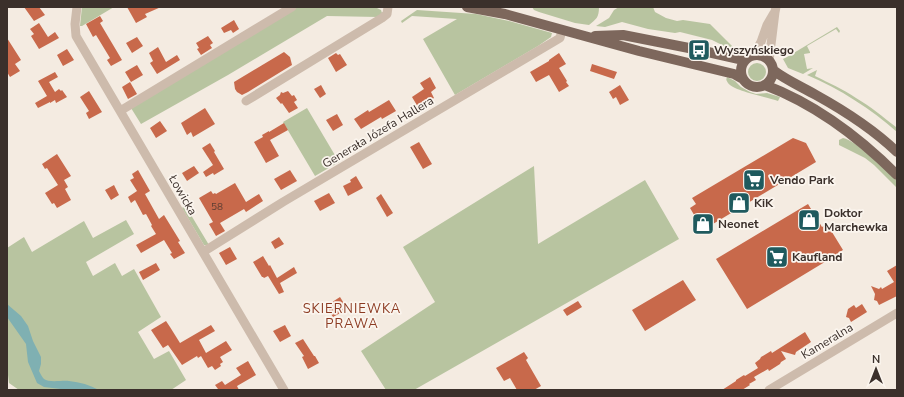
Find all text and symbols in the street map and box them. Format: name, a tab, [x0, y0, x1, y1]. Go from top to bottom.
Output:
bus stop icon: Wyszyńskiego	[686, 37, 712, 63]
place label: Wyszyńskiego	[714, 42, 794, 58]
street label: Generała Józefa Hallera	[319, 92, 437, 172]
supermarket icon: Vendo Park	[741, 167, 767, 193]
street label: Łowicka	[165, 171, 201, 218]
place label: Vendo Park	[769, 172, 834, 188]
shop icon: KiK	[726, 190, 752, 216]
place label: KiK	[754, 195, 774, 211]
house number: 58	[211, 200, 223, 214]
place label: Doktor Marchewka	[824, 205, 888, 235]
shop icon: Doktor Marchewka	[796, 207, 822, 233]
shop icon: Neonet	[690, 211, 716, 237]
place label: Neonet	[718, 216, 759, 232]
supermarket icon: Kaufland	[764, 244, 790, 270]
place label: Kaufland	[792, 249, 842, 265]
district label: SKIERNIEWKA PRAWA	[303, 300, 401, 333]
street label: Kameralna	[798, 319, 856, 363]
north arrow	[856, 349, 896, 389]
text: N	[872, 352, 880, 367]

